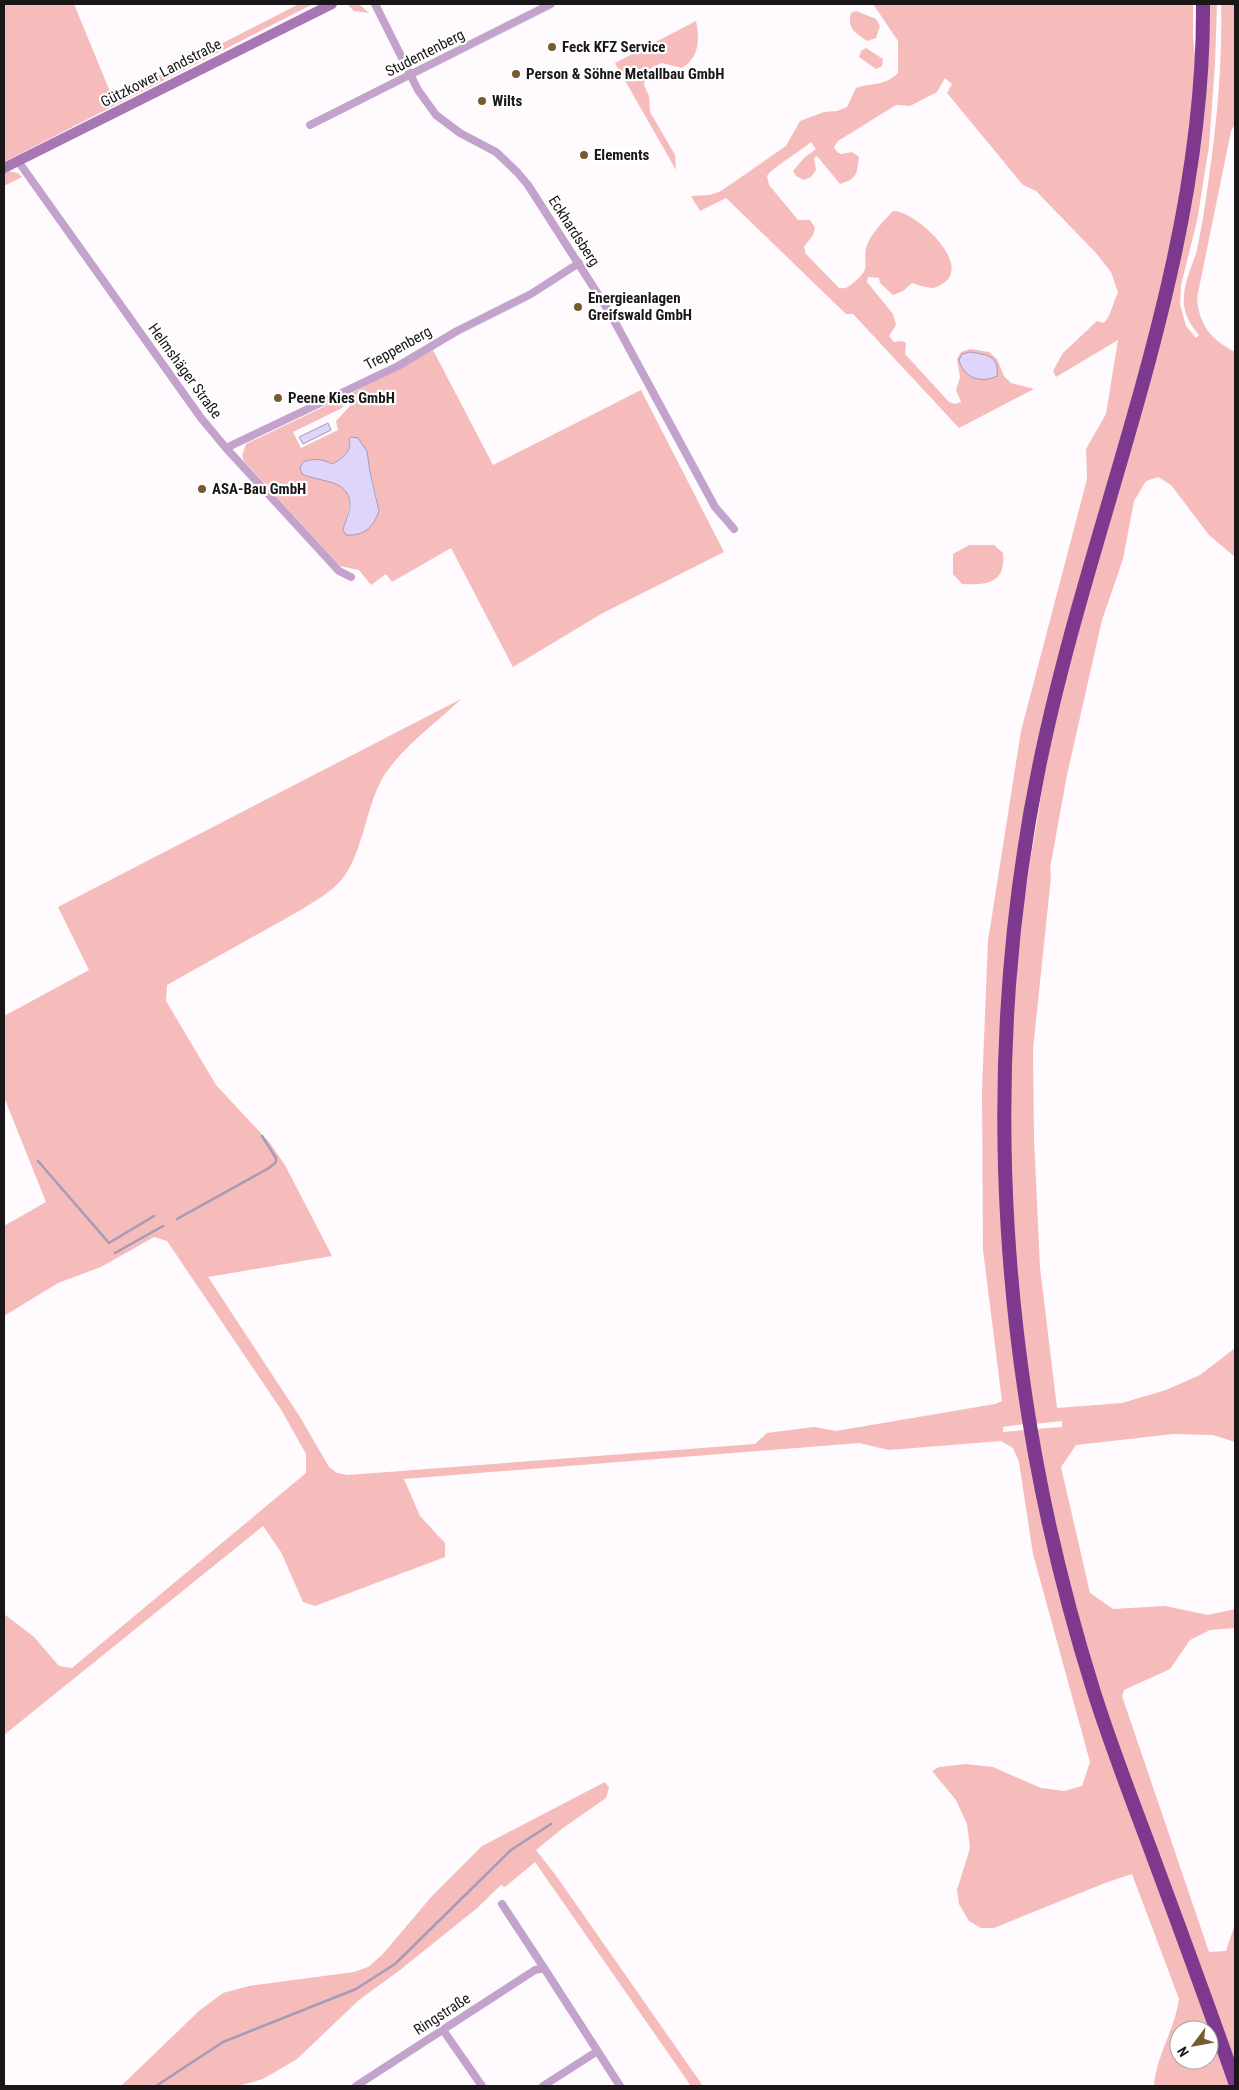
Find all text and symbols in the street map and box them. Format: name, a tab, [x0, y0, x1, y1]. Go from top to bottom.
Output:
street label: Studentenberg	[383, 25, 467, 81]
street label: Gützkower Landstraße	[98, 35, 224, 111]
place label: Feck KFZ Service	[562, 38, 666, 56]
marker: Feck KFZ Service	[546, 41, 558, 53]
place label: Person & Söhne Metallbau GmbH	[526, 65, 724, 83]
marker: Person & Söhne Metallbau GmbH	[510, 68, 522, 80]
place label: Wilts	[492, 92, 522, 110]
marker: Wilts	[476, 95, 488, 107]
place label: Elements	[594, 146, 650, 164]
marker: Elements	[578, 149, 590, 161]
street label: Eckhardsberg	[545, 192, 603, 270]
place label: Energieanlagen Greifswald GmbH	[588, 289, 692, 324]
marker: Energieanlagen Greifswald GmbH	[572, 301, 584, 313]
street label: Helmshäger Straße	[144, 320, 226, 422]
street label: Treppenberg	[361, 322, 435, 374]
place label: Peene Kies GmbH	[288, 389, 395, 407]
marker: Peene Kies GmbH	[272, 392, 284, 404]
place label: ASA-Bau GmbH	[212, 480, 306, 498]
marker: ASA-Bau GmbH	[196, 483, 208, 495]
street label: Ringstraße	[410, 1989, 474, 2039]
north arrow	[1169, 2020, 1219, 2070]
text: N	[1174, 2044, 1192, 2060]

